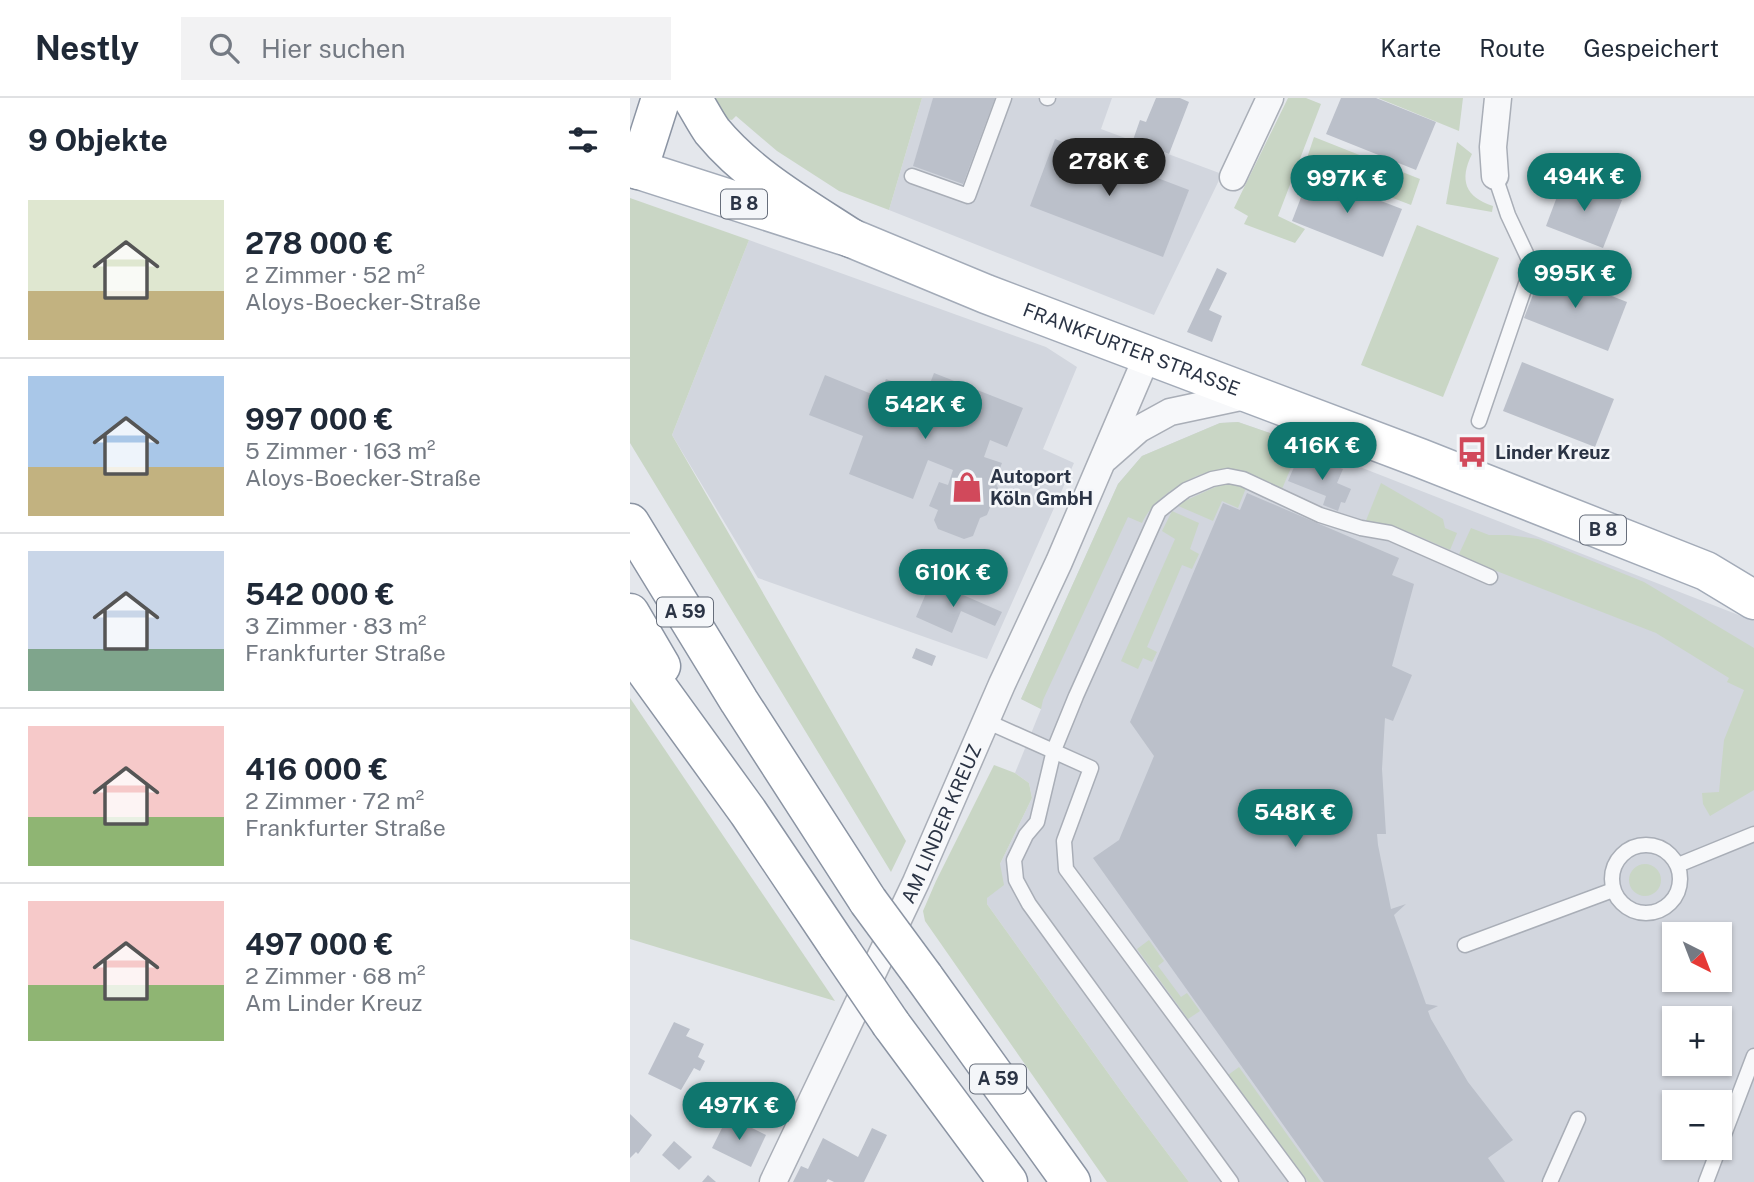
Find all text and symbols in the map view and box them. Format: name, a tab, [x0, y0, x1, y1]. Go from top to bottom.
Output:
search box	[181, 17, 671, 80]
text: Nestly	[35, 29, 139, 67]
icon: search	[205, 29, 243, 67]
text: Hier suchen	[261, 33, 405, 64]
text: Karte	[1380, 34, 1441, 62]
text: Route	[1479, 34, 1545, 62]
text: Gespeichert	[1583, 34, 1719, 62]
icon: filters	[564, 121, 602, 159]
text: 9 Objekte	[28, 122, 168, 158]
pin: 278K €	[1052, 139, 1166, 198]
text: 278K €	[1069, 147, 1149, 174]
pin: 494K €	[1527, 153, 1641, 213]
pin: 997K €	[1290, 156, 1404, 215]
text: 494K €	[1543, 162, 1625, 189]
text: 997K €	[1307, 164, 1387, 191]
road number: B 8	[721, 190, 767, 218]
text: 278 000 €	[245, 225, 394, 261]
icon: home	[84, 228, 168, 312]
pin: 995K €	[1518, 250, 1632, 310]
text: 995K €	[1534, 259, 1616, 286]
text: 2 Zimmer · 52 m²	[245, 261, 425, 288]
text: Aloys-Boecker-Straße	[245, 288, 481, 315]
street label: FRANKFURTER STRASSE	[1020, 298, 1243, 400]
pin: 542K €	[868, 382, 982, 441]
text: 542K €	[884, 390, 966, 417]
text: 997 000 €	[245, 401, 394, 437]
icon: home	[84, 404, 168, 488]
pin: 416K €	[1265, 422, 1379, 482]
text: 416K €	[1284, 431, 1360, 458]
bus stop icon: Linder Kreuz	[1455, 435, 1489, 469]
text: 5 Zimmer · 163 m²	[245, 437, 436, 464]
place label: Linder Kreuz	[1495, 441, 1610, 463]
text: Aloys-Boecker-Straße	[245, 464, 481, 491]
place label: Autoport Köln GmbH	[990, 465, 1093, 509]
shop icon: Autoport Köln GmbH	[950, 470, 984, 504]
road number: B 8	[1580, 516, 1626, 544]
pin: 610K €	[896, 550, 1010, 609]
text: 610K €	[915, 558, 991, 585]
text: 542 000 €	[245, 576, 395, 612]
icon: home	[84, 579, 168, 663]
road number: A 59	[657, 598, 713, 626]
text: 3 Zimmer · 83 m²	[245, 612, 426, 639]
text: Frankfurter Straße	[245, 639, 446, 666]
street label: AM LINDER KREUZ	[897, 741, 986, 907]
text: 416 000 €	[245, 751, 388, 787]
icon: home	[84, 754, 168, 838]
text: 2 Zimmer · 72 m²	[245, 787, 424, 814]
pin: 548K €	[1238, 790, 1352, 849]
text: 548K €	[1254, 798, 1336, 825]
text: Frankfurter Straße	[245, 814, 446, 841]
north arrow	[1662, 922, 1732, 992]
map controls	[1662, 922, 1732, 1160]
text: 497 000 €	[245, 926, 394, 962]
icon: home	[84, 929, 168, 1013]
text: 2 Zimmer · 68 m²	[245, 962, 426, 989]
text: Am Linder Kreuz	[245, 989, 422, 1016]
button: +	[1662, 1006, 1732, 1076]
road number: A 59	[970, 1064, 1026, 1094]
pin: 497K €	[682, 1082, 796, 1142]
button: −	[1662, 1090, 1732, 1160]
text: 497K €	[699, 1091, 779, 1118]

